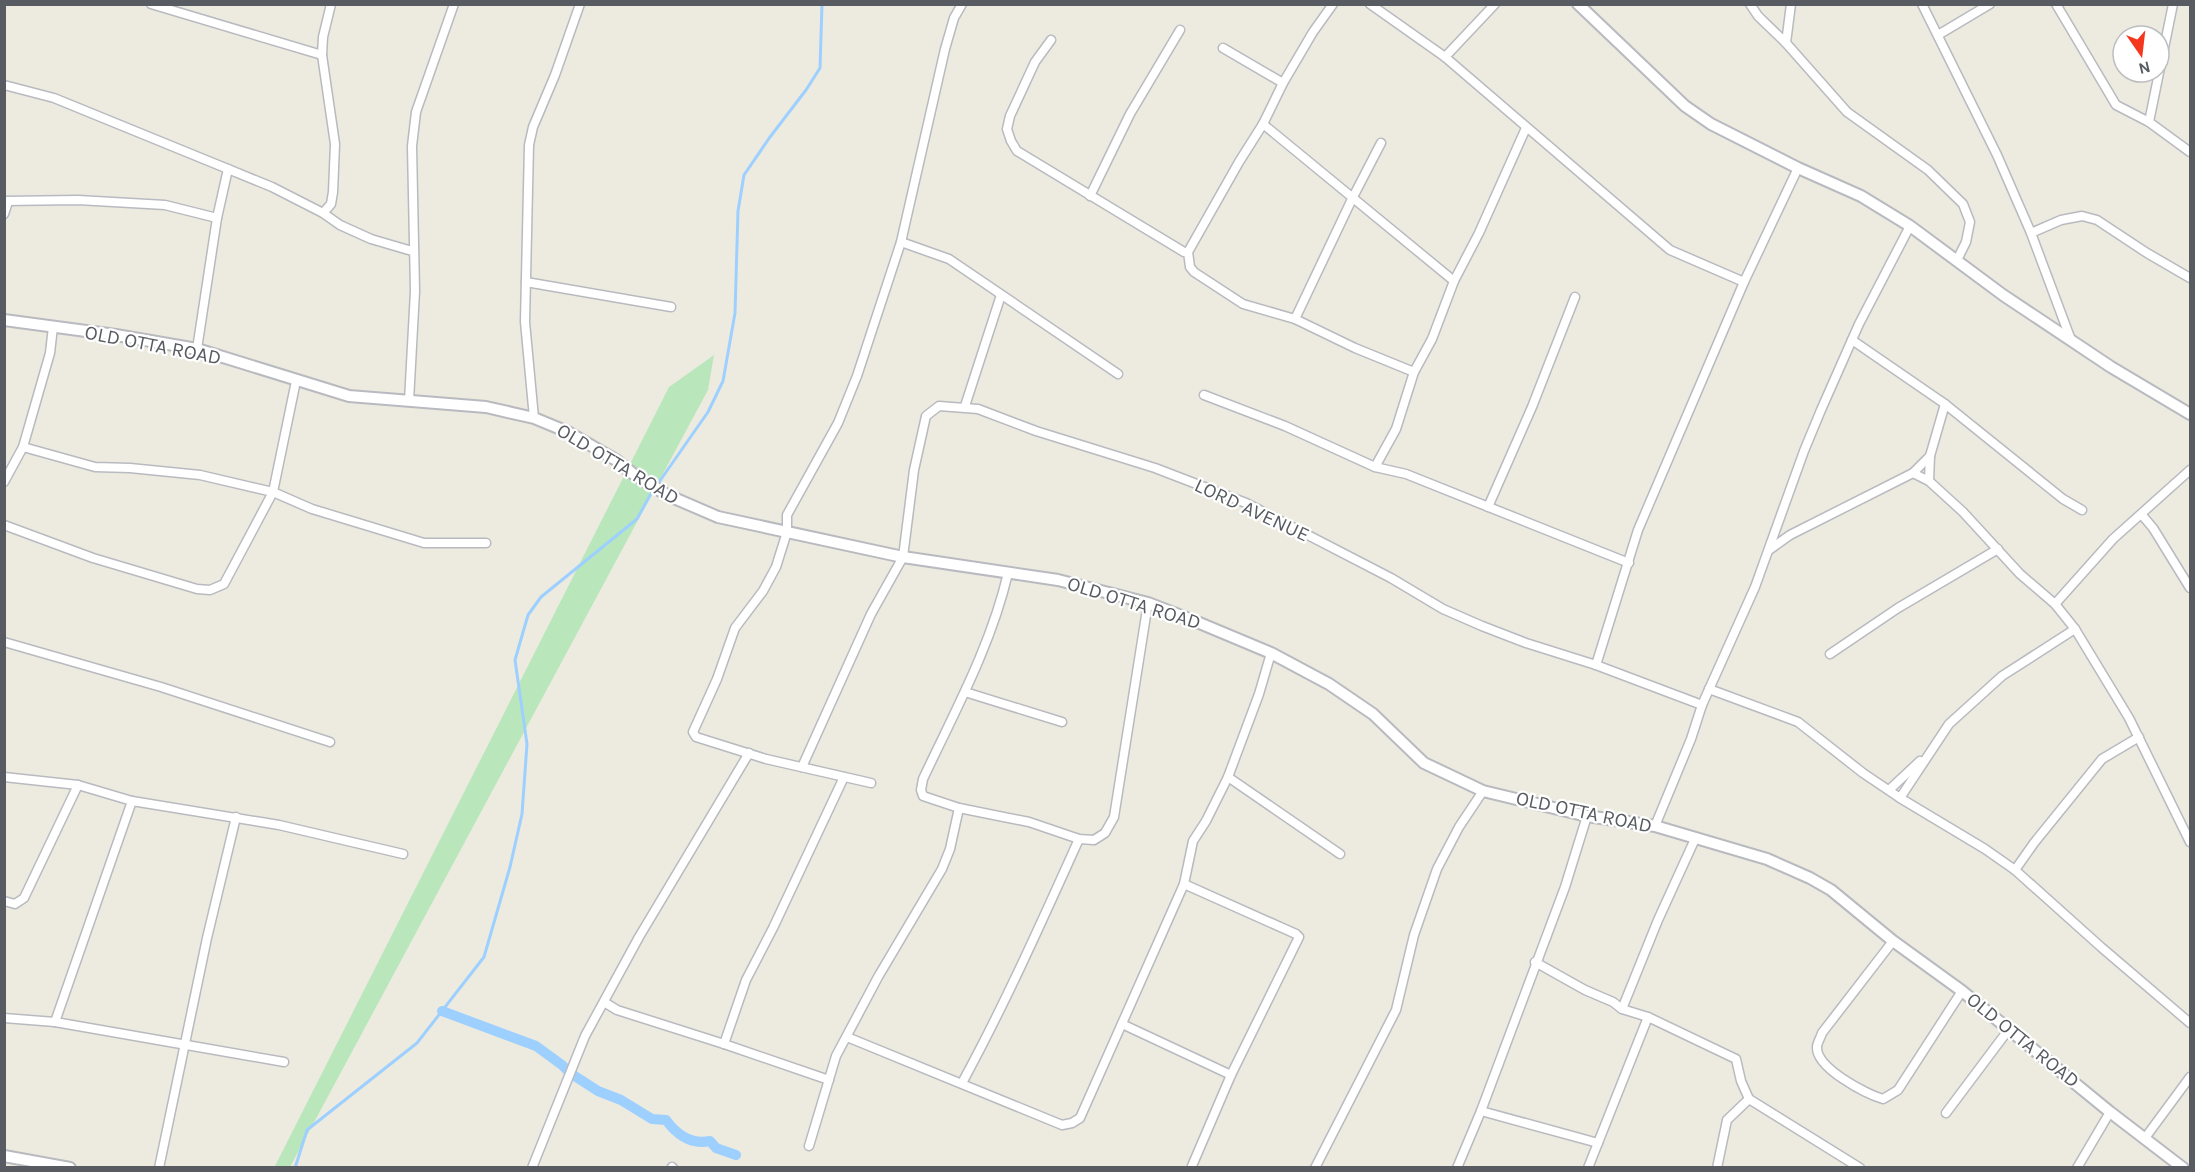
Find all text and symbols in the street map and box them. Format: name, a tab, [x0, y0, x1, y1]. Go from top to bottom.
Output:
north arrow	[2111, 24, 2171, 84]
text: N	[2137, 57, 2152, 79]
street label: OLD OTTA ROAD	[83, 321, 223, 369]
street label: OLD OTTA ROAD	[553, 418, 683, 510]
street label: LORD AVENUE	[1191, 473, 1313, 547]
street label: OLD OTTA ROAD	[1064, 572, 1204, 634]
street label: OLD OTTA ROAD	[1514, 786, 1654, 838]
street label: OLD OTTA ROAD	[1962, 988, 2084, 1092]

